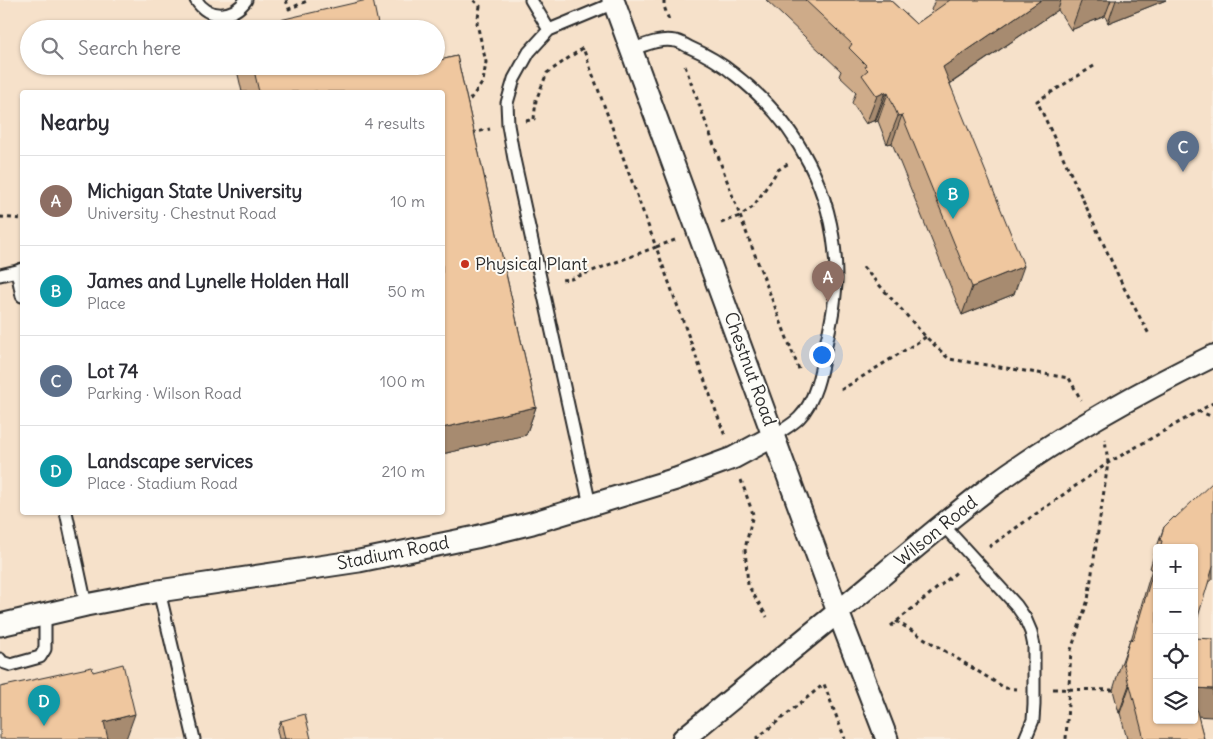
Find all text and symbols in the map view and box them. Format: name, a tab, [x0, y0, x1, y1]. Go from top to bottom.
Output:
search box	[20, 20, 445, 75]
icon: search	[38, 34, 66, 62]
text: Search here	[78, 36, 181, 60]
text: Nearby	[40, 109, 110, 136]
text: 4 results	[364, 113, 425, 133]
pin: C	[1167, 131, 1199, 172]
pin: B	[937, 178, 969, 219]
text: Michigan State University	[87, 179, 302, 203]
text: A	[51, 191, 61, 211]
text: 10 m	[390, 191, 425, 211]
text: University · Chestnut Road	[87, 203, 276, 223]
place label: Physical Plant	[475, 252, 588, 275]
marker: Physical Plant	[459, 258, 471, 270]
pin: A	[812, 261, 844, 302]
text: James and Lynelle Holden Hall	[87, 269, 349, 293]
text: B	[51, 281, 61, 301]
text: 50 m	[387, 281, 425, 301]
text: Place	[87, 293, 126, 313]
street label: Chestnut Road	[719, 309, 782, 429]
your location	[809, 342, 835, 368]
text: Lot 74	[87, 359, 138, 383]
text: C	[51, 371, 61, 391]
text: 100 m	[380, 371, 425, 391]
text: Parking · Wilson Road	[87, 383, 242, 403]
text: Landscape services	[87, 449, 253, 473]
text: D	[50, 461, 62, 481]
text: 210 m	[382, 461, 425, 481]
text: Place · Stadium Road	[87, 473, 238, 493]
street label: Wilson Road	[890, 490, 982, 571]
street label: Stadium Road	[335, 530, 451, 575]
map controls	[1153, 544, 1198, 724]
button: +	[1153, 544, 1198, 589]
button: −	[1153, 589, 1198, 634]
button: locate	[1153, 634, 1198, 679]
button: layers	[1153, 679, 1198, 724]
pin: D	[28, 685, 60, 726]

